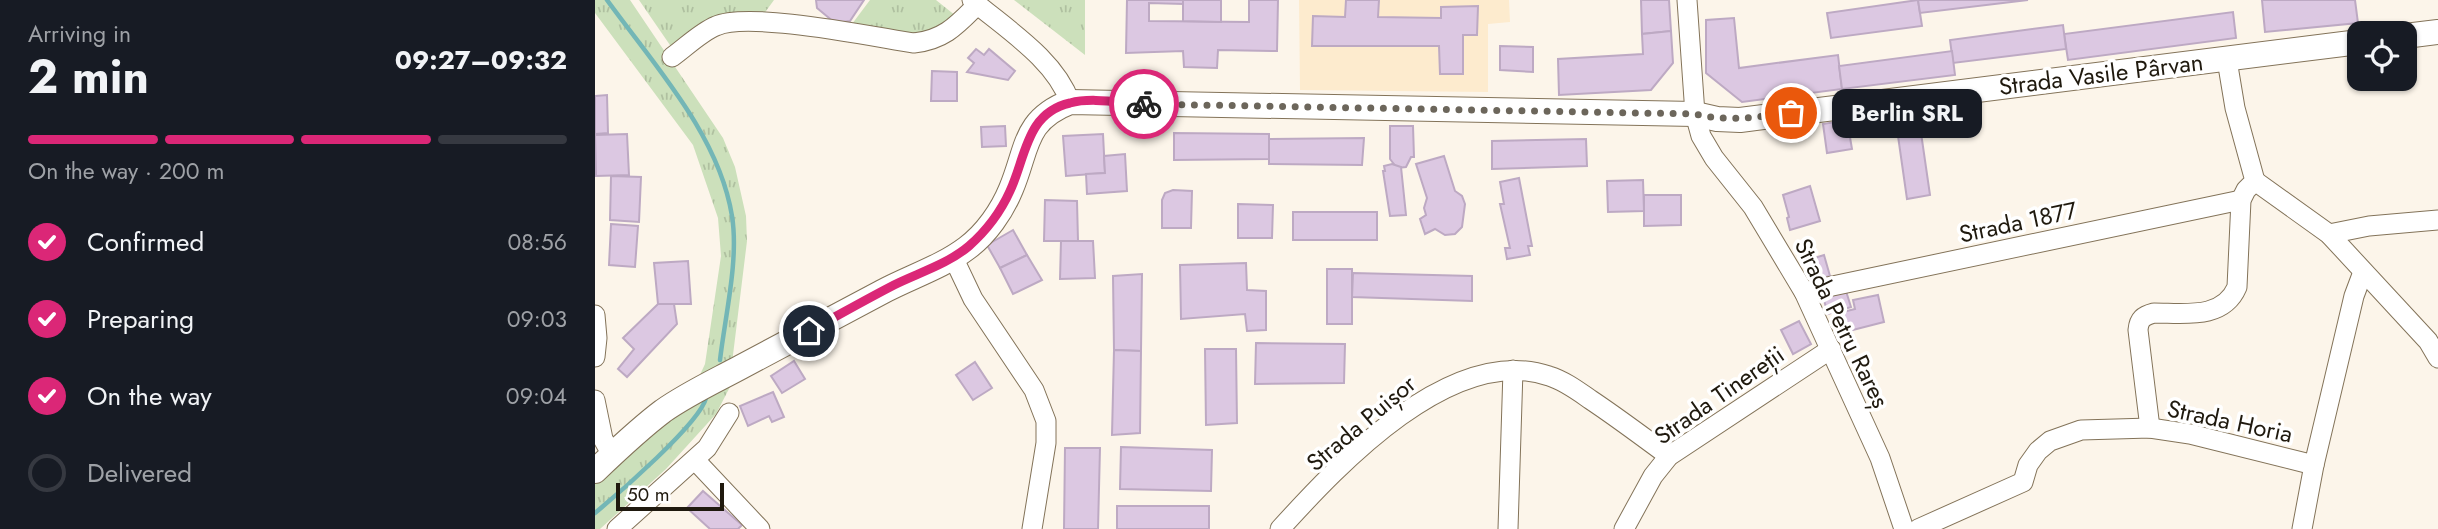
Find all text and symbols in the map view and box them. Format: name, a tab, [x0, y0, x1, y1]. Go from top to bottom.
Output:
text: Arriving in	[28, 17, 131, 51]
map controls	[2347, 21, 2417, 91]
button: locate	[2347, 21, 2417, 91]
text: 09:27–09:32	[395, 41, 567, 79]
text: 2 min	[28, 44, 149, 110]
street label: Strada Vasile Pârvan	[1997, 44, 2205, 104]
courier	[1109, 69, 1179, 139]
pin	[1761, 83, 1821, 143]
icon: bike	[1125, 85, 1163, 123]
callout: Berlin SRL	[1833, 88, 1983, 138]
icon: bag	[1772, 94, 1810, 132]
text: Berlin SRL	[1851, 96, 1963, 130]
text: On the way · 200 m	[28, 154, 224, 188]
street label: Strada 1877	[1956, 192, 2081, 252]
icon: check	[28, 223, 66, 261]
text: Confirmed	[87, 223, 204, 261]
text: 08:56	[508, 225, 567, 259]
street label: Strada Petru Rareș	[1786, 232, 1898, 414]
icon: check	[28, 300, 66, 338]
text: Preparing	[87, 300, 194, 338]
pin	[779, 301, 839, 361]
text: 09:03	[507, 302, 567, 336]
icon: home	[790, 312, 828, 350]
street label: Strada Tinereții	[1647, 337, 1791, 453]
street label: Strada Puișor	[1299, 366, 1424, 479]
icon: check	[28, 377, 66, 415]
text: On the way	[87, 377, 212, 415]
text: 09:04	[506, 379, 567, 413]
street label: Strada Horia	[2164, 391, 2296, 451]
text: Delivered	[87, 454, 192, 492]
scale bar	[616, 480, 725, 512]
text: 50 m	[627, 481, 670, 508]

